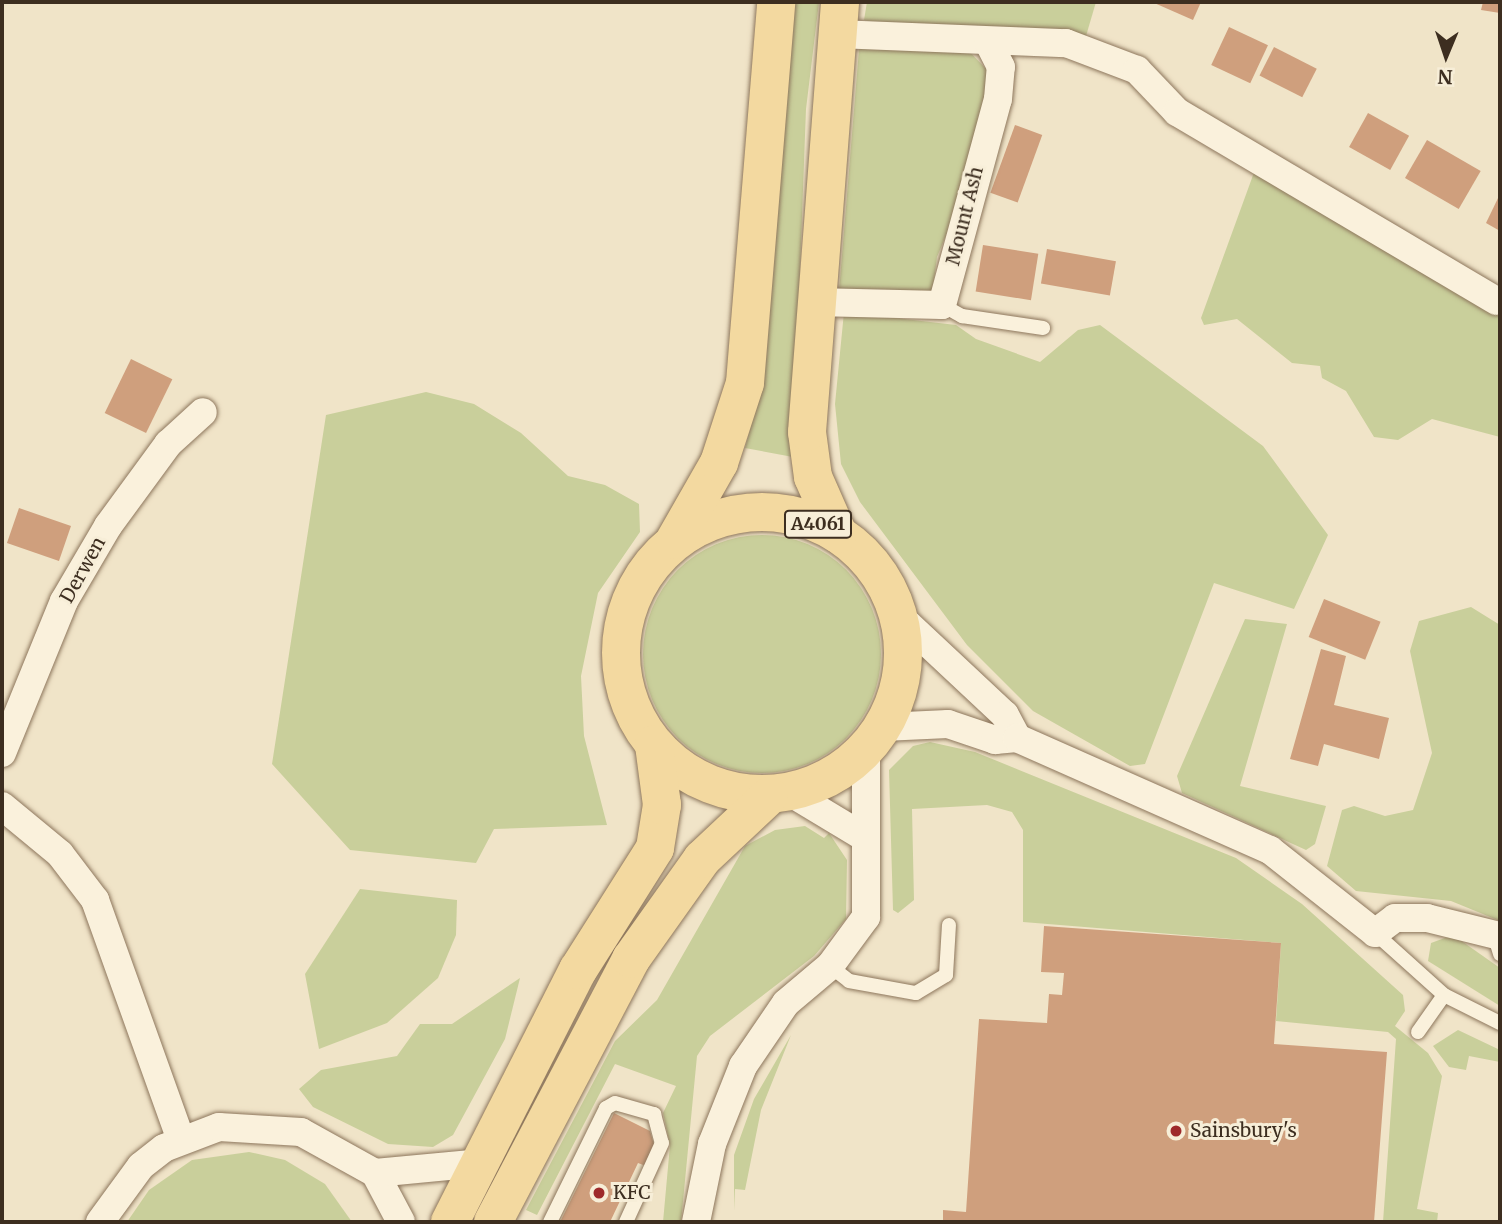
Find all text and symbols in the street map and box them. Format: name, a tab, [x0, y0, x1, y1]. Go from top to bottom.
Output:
north arrow	[1411, 21, 1481, 91]
text: N	[1437, 65, 1453, 89]
street label: Mount Ash	[942, 164, 988, 268]
road number: A4061	[783, 510, 853, 538]
street label: Derwen	[56, 533, 110, 607]
place label: Sainsbury's	[1190, 1120, 1297, 1142]
marker: Sainsbury's	[1168, 1123, 1184, 1139]
place label: KFC	[613, 1182, 651, 1204]
marker: KFC	[591, 1185, 607, 1201]

